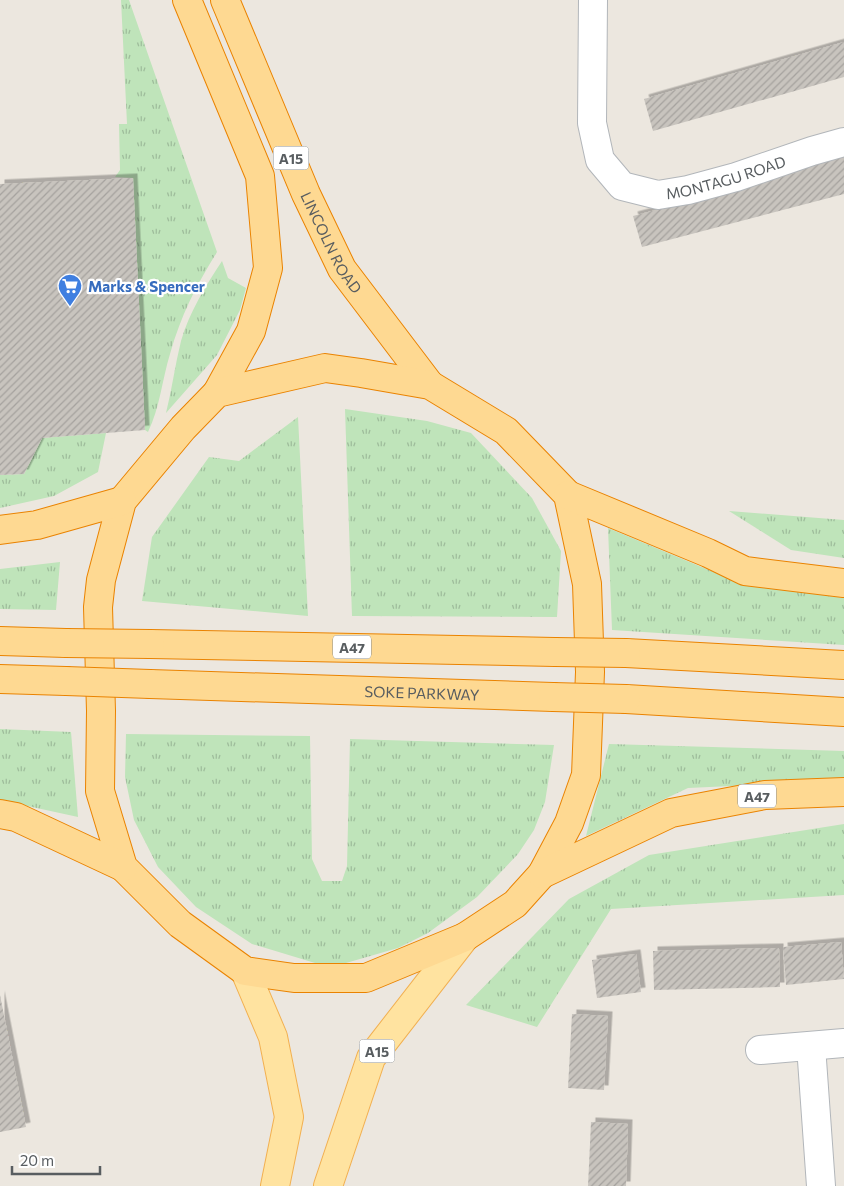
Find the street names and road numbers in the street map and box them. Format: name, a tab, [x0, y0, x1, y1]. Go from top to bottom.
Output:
road number: A15	[274, 146, 308, 170]
street label: MONTAGU ROAD	[664, 152, 788, 203]
street label: LINCOLN ROAD	[297, 189, 366, 297]
road number: A47	[333, 636, 371, 659]
street label: SOKE PARKWAY	[364, 682, 480, 704]
road number: A47	[738, 784, 776, 808]
road number: A15	[360, 1040, 394, 1062]

